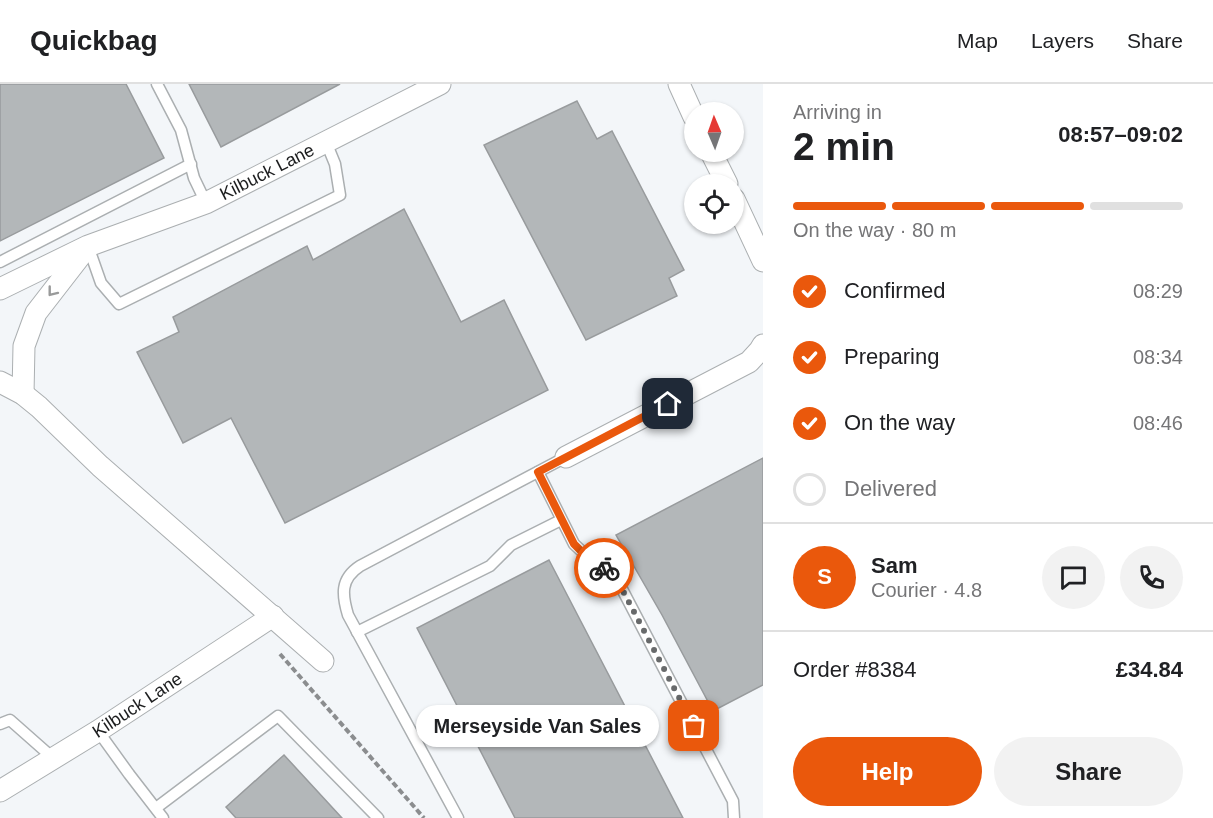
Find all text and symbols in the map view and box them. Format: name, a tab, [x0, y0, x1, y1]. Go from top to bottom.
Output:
text: Quickbag	[30, 25, 158, 56]
text: Map	[957, 29, 998, 52]
text: Layers	[1031, 29, 1094, 52]
text: Share	[1127, 29, 1183, 52]
text: Arriving in	[793, 101, 882, 123]
north arrow	[684, 102, 744, 162]
map controls	[684, 102, 744, 234]
text: 08:57–09:02	[1058, 122, 1183, 147]
text: 2 min	[793, 125, 895, 168]
street label: Kilbuck Lane	[217, 140, 318, 204]
button: locate	[684, 174, 744, 234]
text: On the way · 80 m	[793, 219, 956, 241]
icon: check	[793, 275, 826, 308]
text: Confirmed	[844, 278, 945, 303]
text: 08:29	[1133, 280, 1183, 302]
one-way arrow	[49, 285, 60, 296]
icon: check	[793, 341, 826, 374]
text: Preparing	[844, 344, 939, 369]
text: 08:34	[1133, 346, 1183, 368]
pin	[642, 378, 693, 429]
icon: home	[651, 387, 684, 420]
icon: check	[793, 407, 826, 440]
text: On the way	[844, 410, 955, 435]
text: 08:46	[1133, 412, 1183, 434]
text: Delivered	[844, 476, 937, 501]
courier	[574, 538, 634, 598]
button: chat	[1042, 546, 1105, 609]
button: phone	[1120, 546, 1183, 609]
icon: bike	[588, 552, 621, 585]
text: Sam	[871, 553, 917, 578]
text: S	[817, 564, 832, 589]
text: Courier · 4.8	[871, 579, 982, 601]
text: Order #8384	[793, 657, 917, 682]
text: £34.84	[1116, 657, 1183, 682]
street label: Kilbuck Lane	[89, 668, 186, 742]
pin	[668, 700, 719, 751]
callout: Merseyside Van Sales	[415, 705, 658, 747]
icon: bag	[677, 709, 710, 742]
text: Merseyside Van Sales	[434, 715, 641, 737]
button: Help	[793, 737, 982, 806]
button: Share	[994, 737, 1183, 806]

